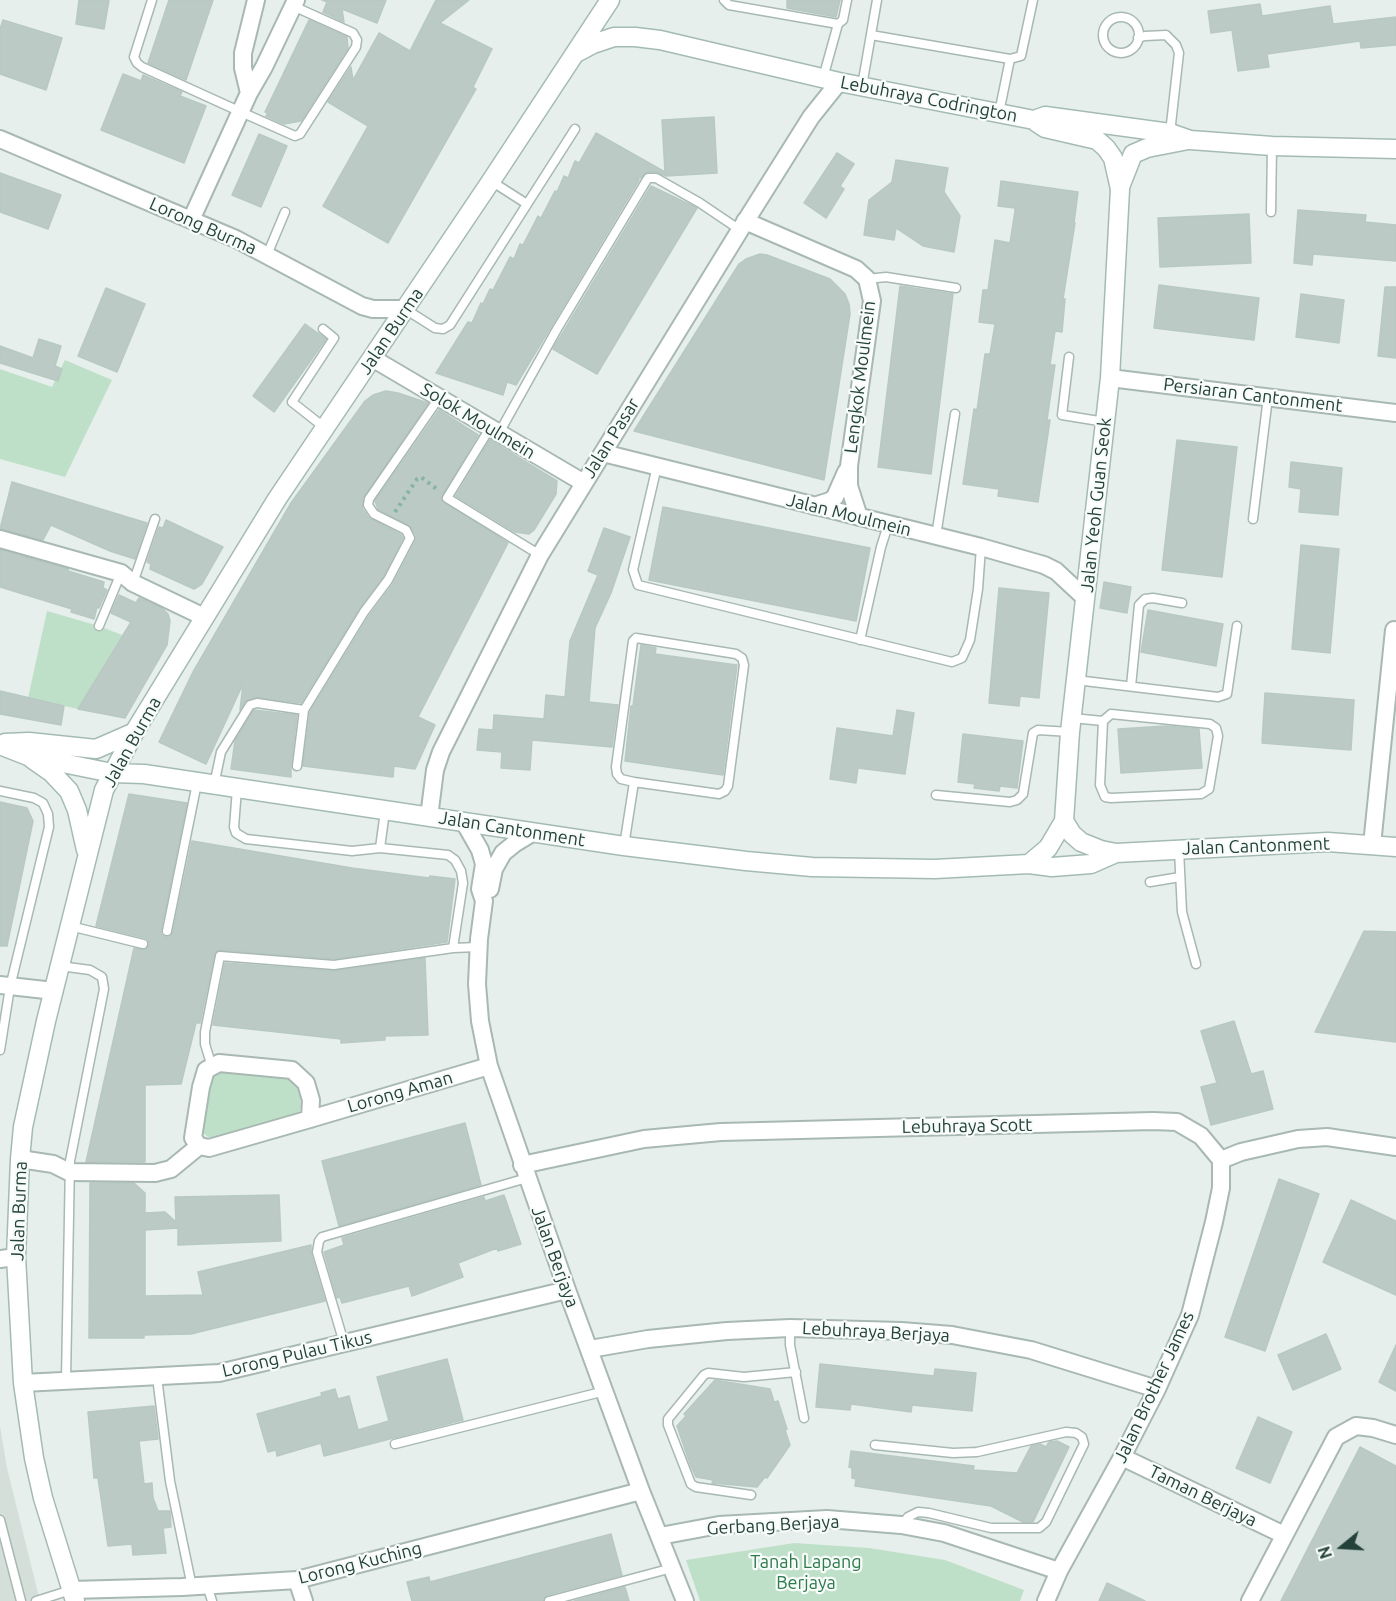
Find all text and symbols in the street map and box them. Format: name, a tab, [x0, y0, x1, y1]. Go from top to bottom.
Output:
street label: Lebuhraya Codrington	[839, 71, 1019, 127]
street label: Lorong Burma	[146, 193, 260, 259]
street label: Jalan Burma	[354, 284, 428, 378]
street label: Lengkok Moulmein	[840, 300, 880, 454]
street label: Persiaran Cantonment	[1162, 373, 1344, 417]
street label: Solok Moulmein	[417, 378, 539, 464]
street label: Jalan Pasar	[578, 394, 644, 482]
street label: Jalan Yeoh Guan Seok	[1076, 416, 1116, 594]
street label: Jalan Moulmein	[784, 489, 914, 541]
street label: Jalan Burma	[98, 693, 166, 791]
street label: Jalan Cantonment	[437, 807, 587, 851]
street label: Jalan Cantonment	[1182, 833, 1330, 859]
street label: Lorong Aman	[345, 1067, 455, 1117]
street label: Lebuhraya Scott	[901, 1114, 1033, 1138]
street label: Jalan Burma	[6, 1161, 32, 1261]
street label: Jalan Berjaya	[527, 1203, 583, 1311]
street label: Jalan Brother James	[1109, 1308, 1199, 1466]
street label: Lebuhraya Berjaya	[802, 1317, 950, 1347]
street label: Lorong Pulau Tikus	[220, 1326, 374, 1382]
street label: Taman Berjaya	[1145, 1461, 1261, 1531]
street label: Gerbang Berjaya	[706, 1511, 840, 1539]
north arrow	[1312, 1517, 1372, 1577]
street label: Lorong Kuching	[296, 1537, 424, 1589]
text: N	[1314, 1544, 1335, 1561]
park label: Tanah Lapang Berjaya	[750, 1551, 862, 1594]

